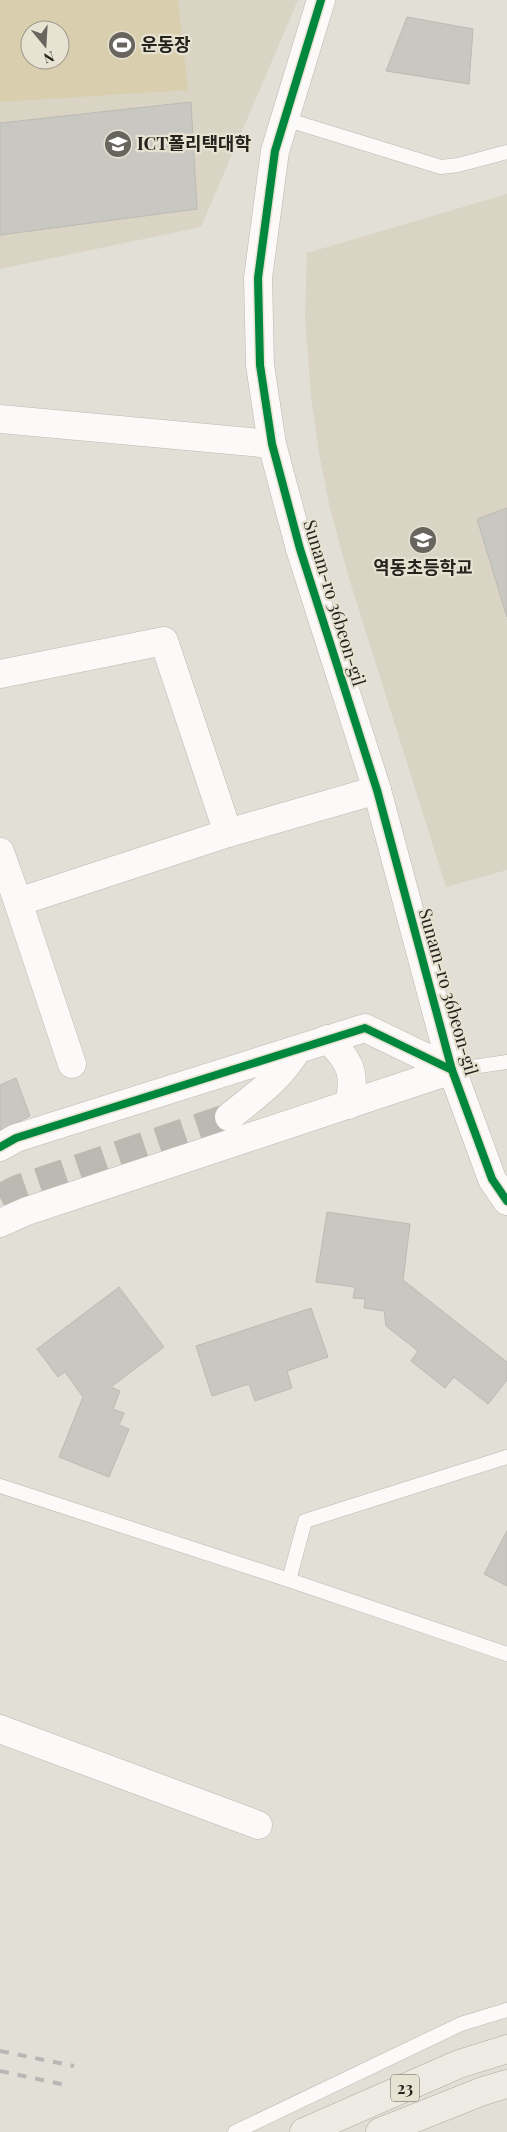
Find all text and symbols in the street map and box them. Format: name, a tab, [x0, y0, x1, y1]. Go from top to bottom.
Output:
north arrow	[20, 20, 70, 70]
sports icon: 운동장	[107, 30, 137, 60]
place label: 운동장	[141, 32, 191, 56]
text: N	[41, 47, 57, 68]
school or university icon: ICT폴리택대학	[103, 129, 133, 159]
place label: ICT폴리택대학	[137, 131, 252, 155]
street label: Sunam-ro 36beon-gil	[298, 517, 372, 689]
school or university icon: 역동초등학교	[408, 525, 438, 555]
place label: 역동초등학교	[373, 555, 473, 579]
street label: Sunam-ro 36beon-gil	[414, 905, 484, 1078]
road number: 23	[391, 2074, 419, 2102]

